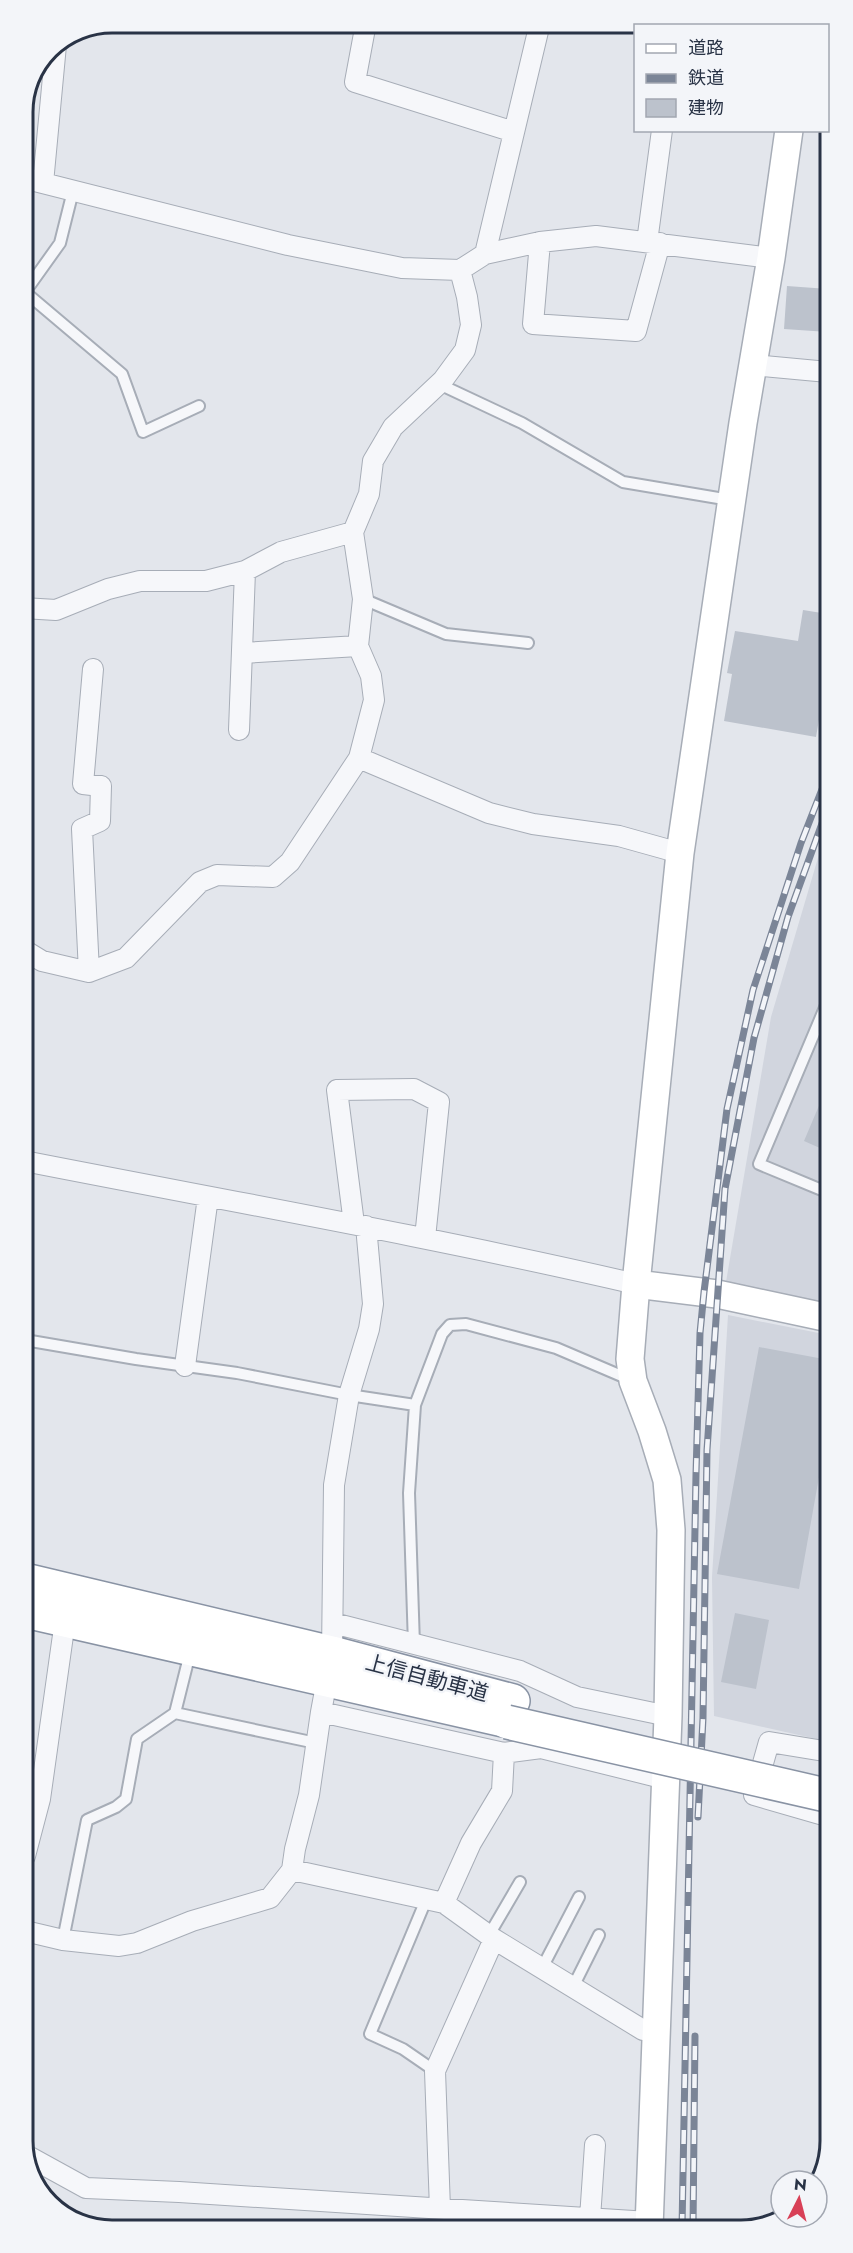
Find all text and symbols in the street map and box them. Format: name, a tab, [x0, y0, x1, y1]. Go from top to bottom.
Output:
legend	[634, 24, 829, 132]
text: 道路	[688, 35, 724, 61]
text: 鉄道	[688, 65, 724, 91]
text: 建物	[688, 95, 724, 121]
street label: 上信自動車道	[362, 1647, 492, 1709]
north arrow	[769, 2169, 829, 2229]
text: N	[793, 2172, 808, 2197]

